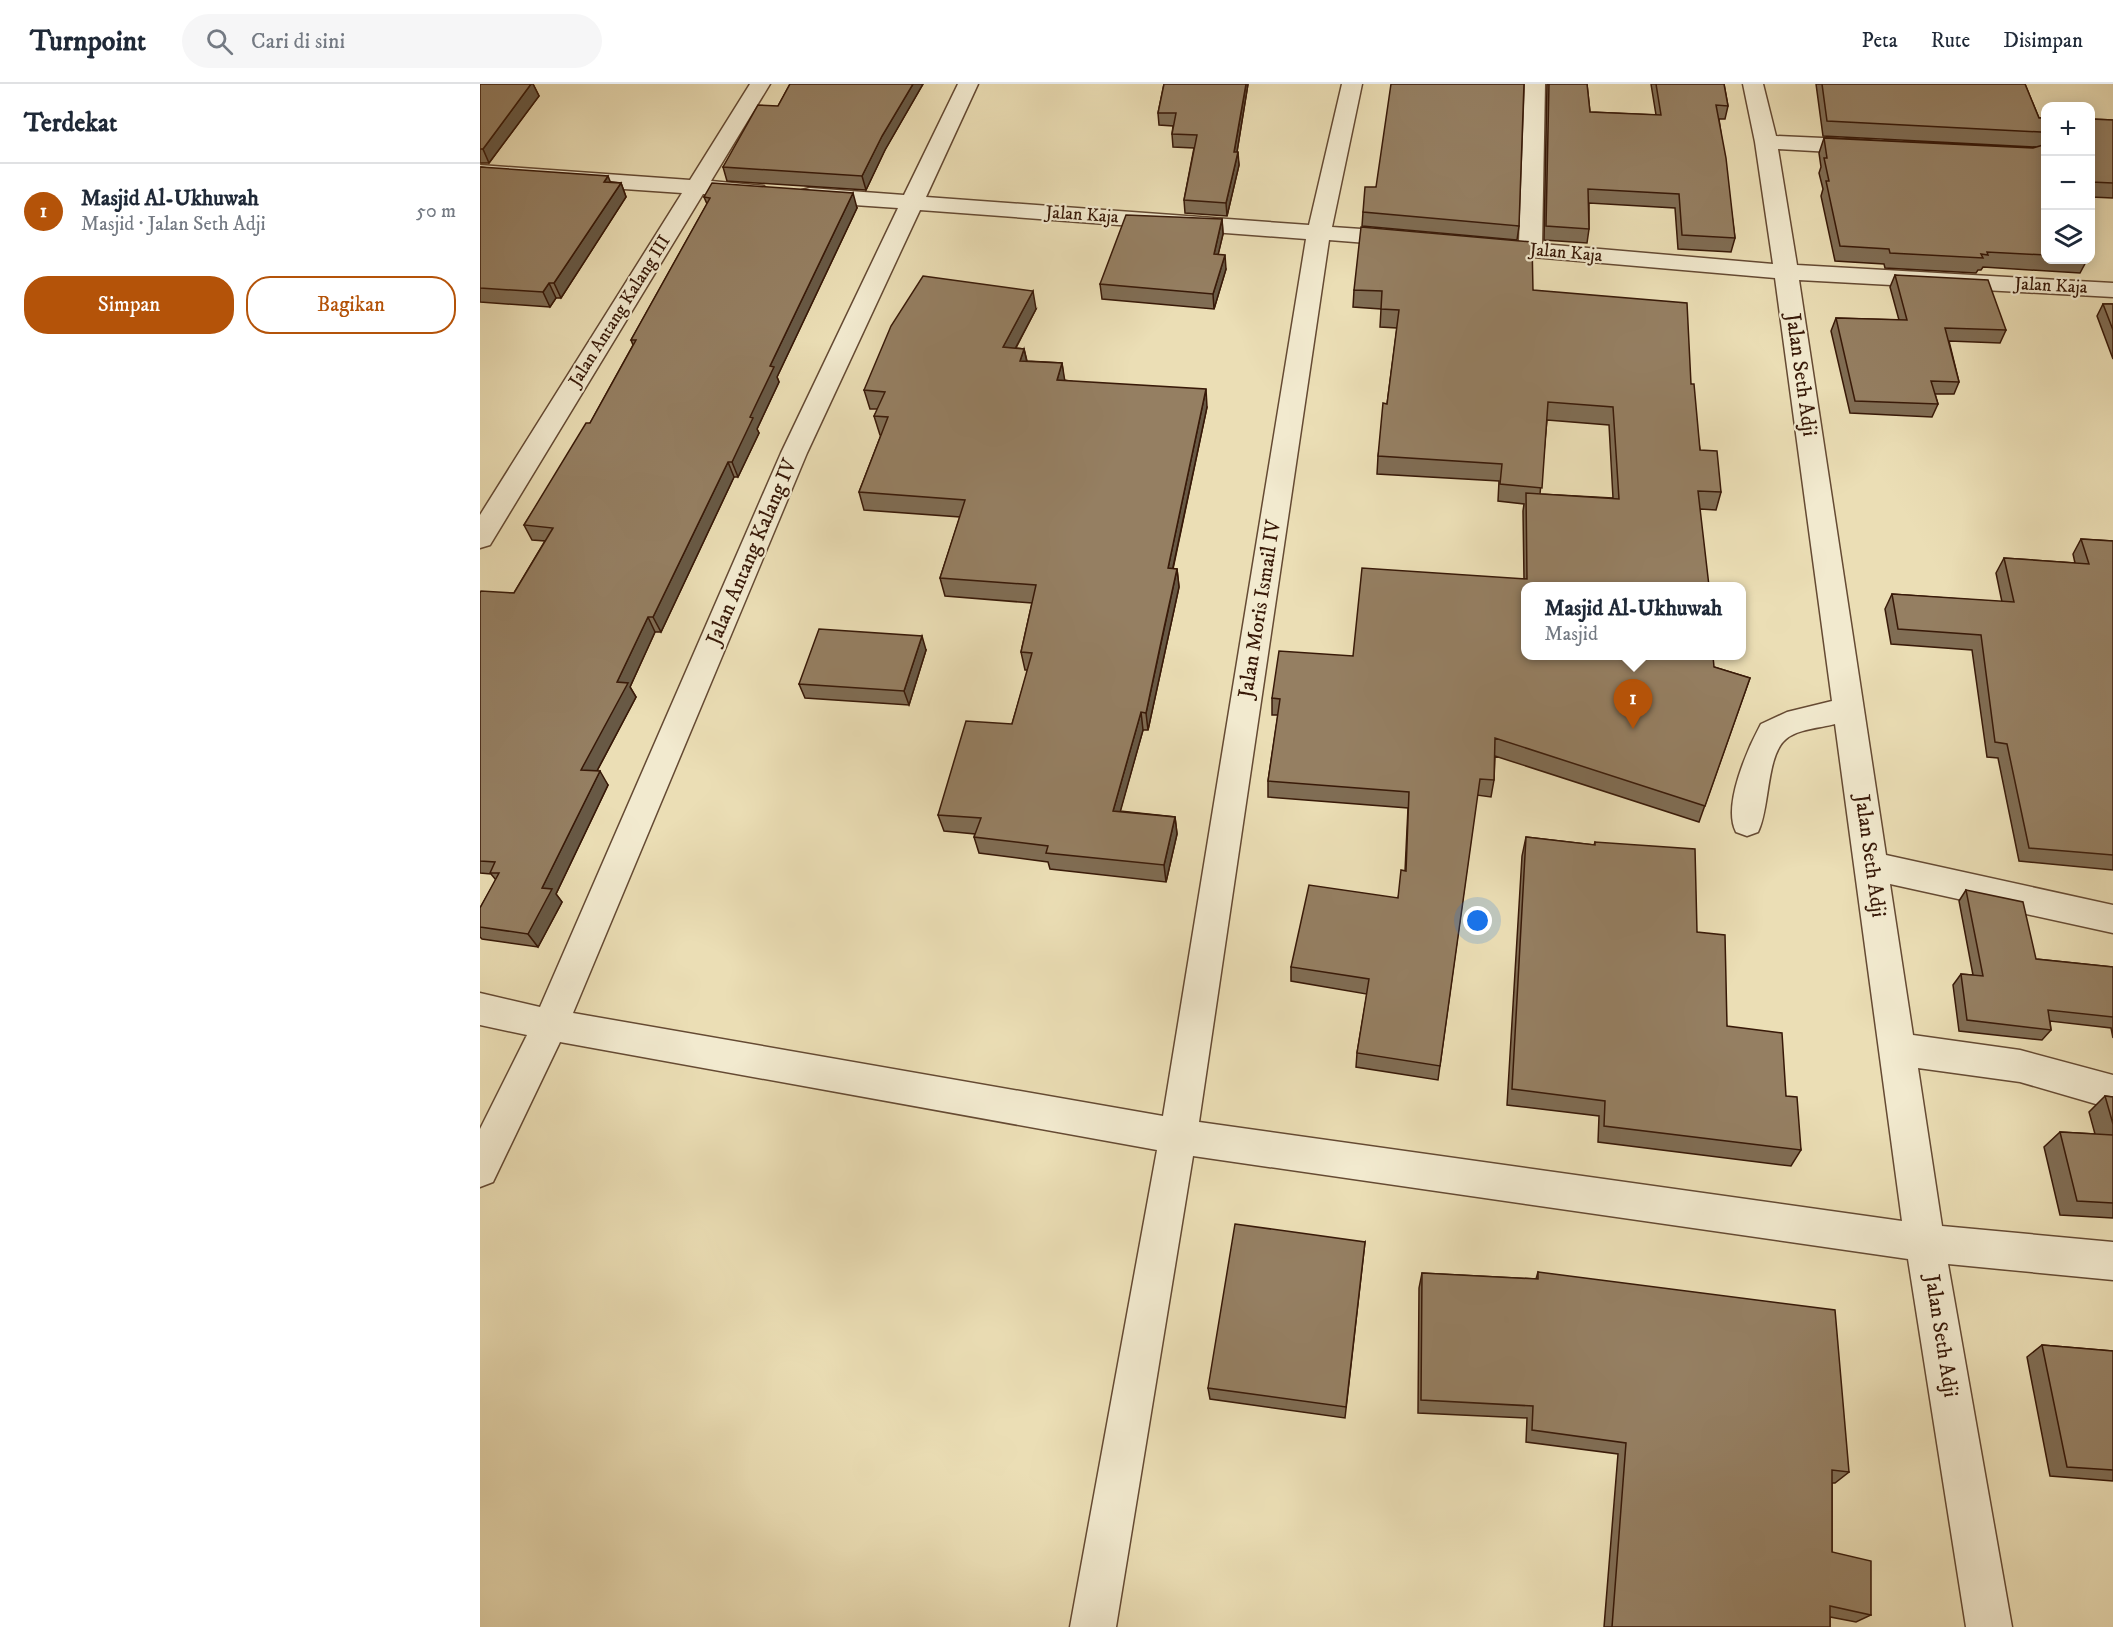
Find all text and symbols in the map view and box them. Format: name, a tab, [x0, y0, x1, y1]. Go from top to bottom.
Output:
search box	[182, 14, 602, 68]
text: Turnpoint	[30, 24, 146, 59]
icon: search	[203, 25, 236, 58]
text: Cari di sini	[251, 28, 345, 55]
text: Peta	[1862, 28, 1898, 54]
text: Rute	[1931, 28, 1970, 54]
text: Disimpan	[2003, 28, 2083, 54]
map controls	[2041, 102, 2095, 264]
button: +	[2041, 102, 2095, 156]
text: Terdekat	[24, 107, 117, 140]
button: −	[2041, 156, 2095, 210]
text: Masjid Al-Ukhuwah	[81, 185, 259, 212]
text: 1	[40, 199, 47, 224]
text: 50 m	[416, 199, 456, 224]
street label: Jalan Kaja	[1043, 201, 1120, 229]
button: layers	[2041, 210, 2095, 264]
text: Masjid · Jalan Seth Adji	[81, 212, 266, 237]
street label: Jalan Antang Kalang III	[563, 231, 676, 393]
street label: Jalan Kaja	[1527, 239, 1604, 267]
street label: Jalan Kaja	[2012, 273, 2088, 299]
button: Simpan	[24, 276, 234, 334]
button: Bagikan	[246, 276, 456, 334]
street label: Jalan Seth Adji	[1779, 310, 1822, 438]
street label: Jalan Antang Kalang IV	[700, 454, 803, 651]
street label: Jalan Moris Ismail IV	[1233, 517, 1287, 702]
popup	[1521, 582, 1746, 660]
text: Masjid Al-Ukhuwah	[1545, 595, 1722, 622]
text: Masjid	[1545, 622, 1598, 647]
pin: 1	[1614, 680, 1652, 729]
street label: Jalan Seth Adji	[1848, 791, 1891, 919]
your location	[1463, 906, 1492, 935]
street label: Jalan Seth Adji	[1918, 1271, 1964, 1399]

